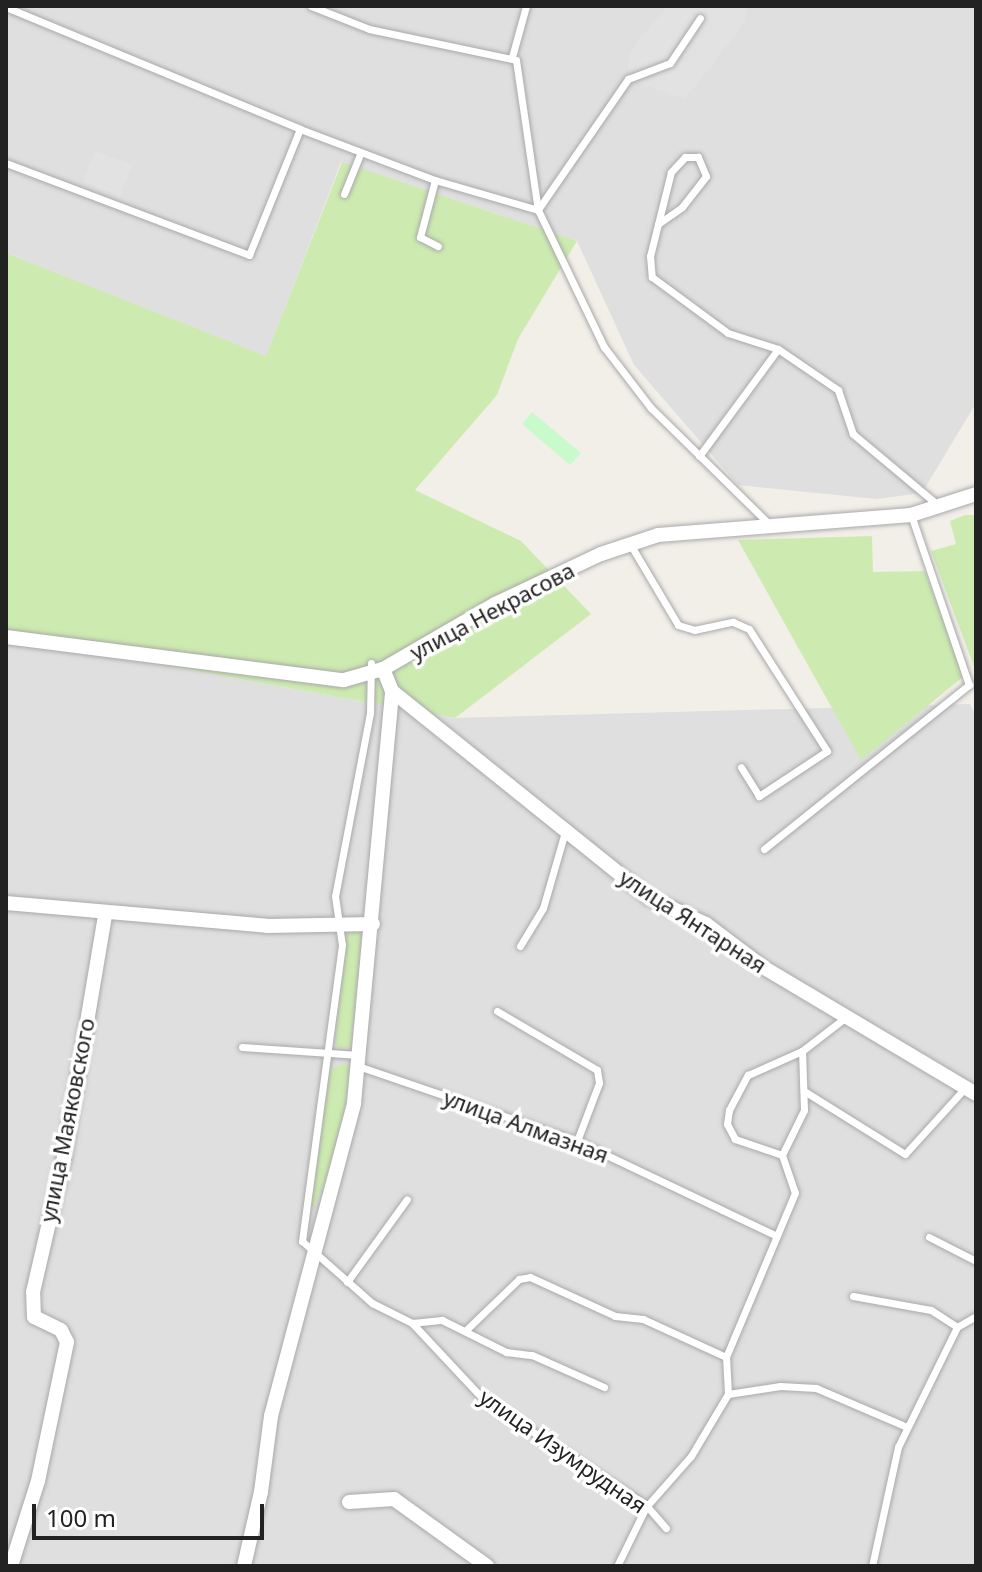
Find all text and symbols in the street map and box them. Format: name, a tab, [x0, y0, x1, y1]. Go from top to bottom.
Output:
street label: улица Некрасова	[405, 557, 579, 665]
street label: улица Янтарная	[615, 864, 771, 978]
street label: улица Маяковского	[34, 1016, 100, 1224]
street label: улица Алмазная	[440, 1084, 612, 1168]
street label: улица Изумрудная	[474, 1383, 652, 1519]
scale bar	[36, 1488, 268, 1538]
text: 100 m	[46, 1501, 116, 1534]

